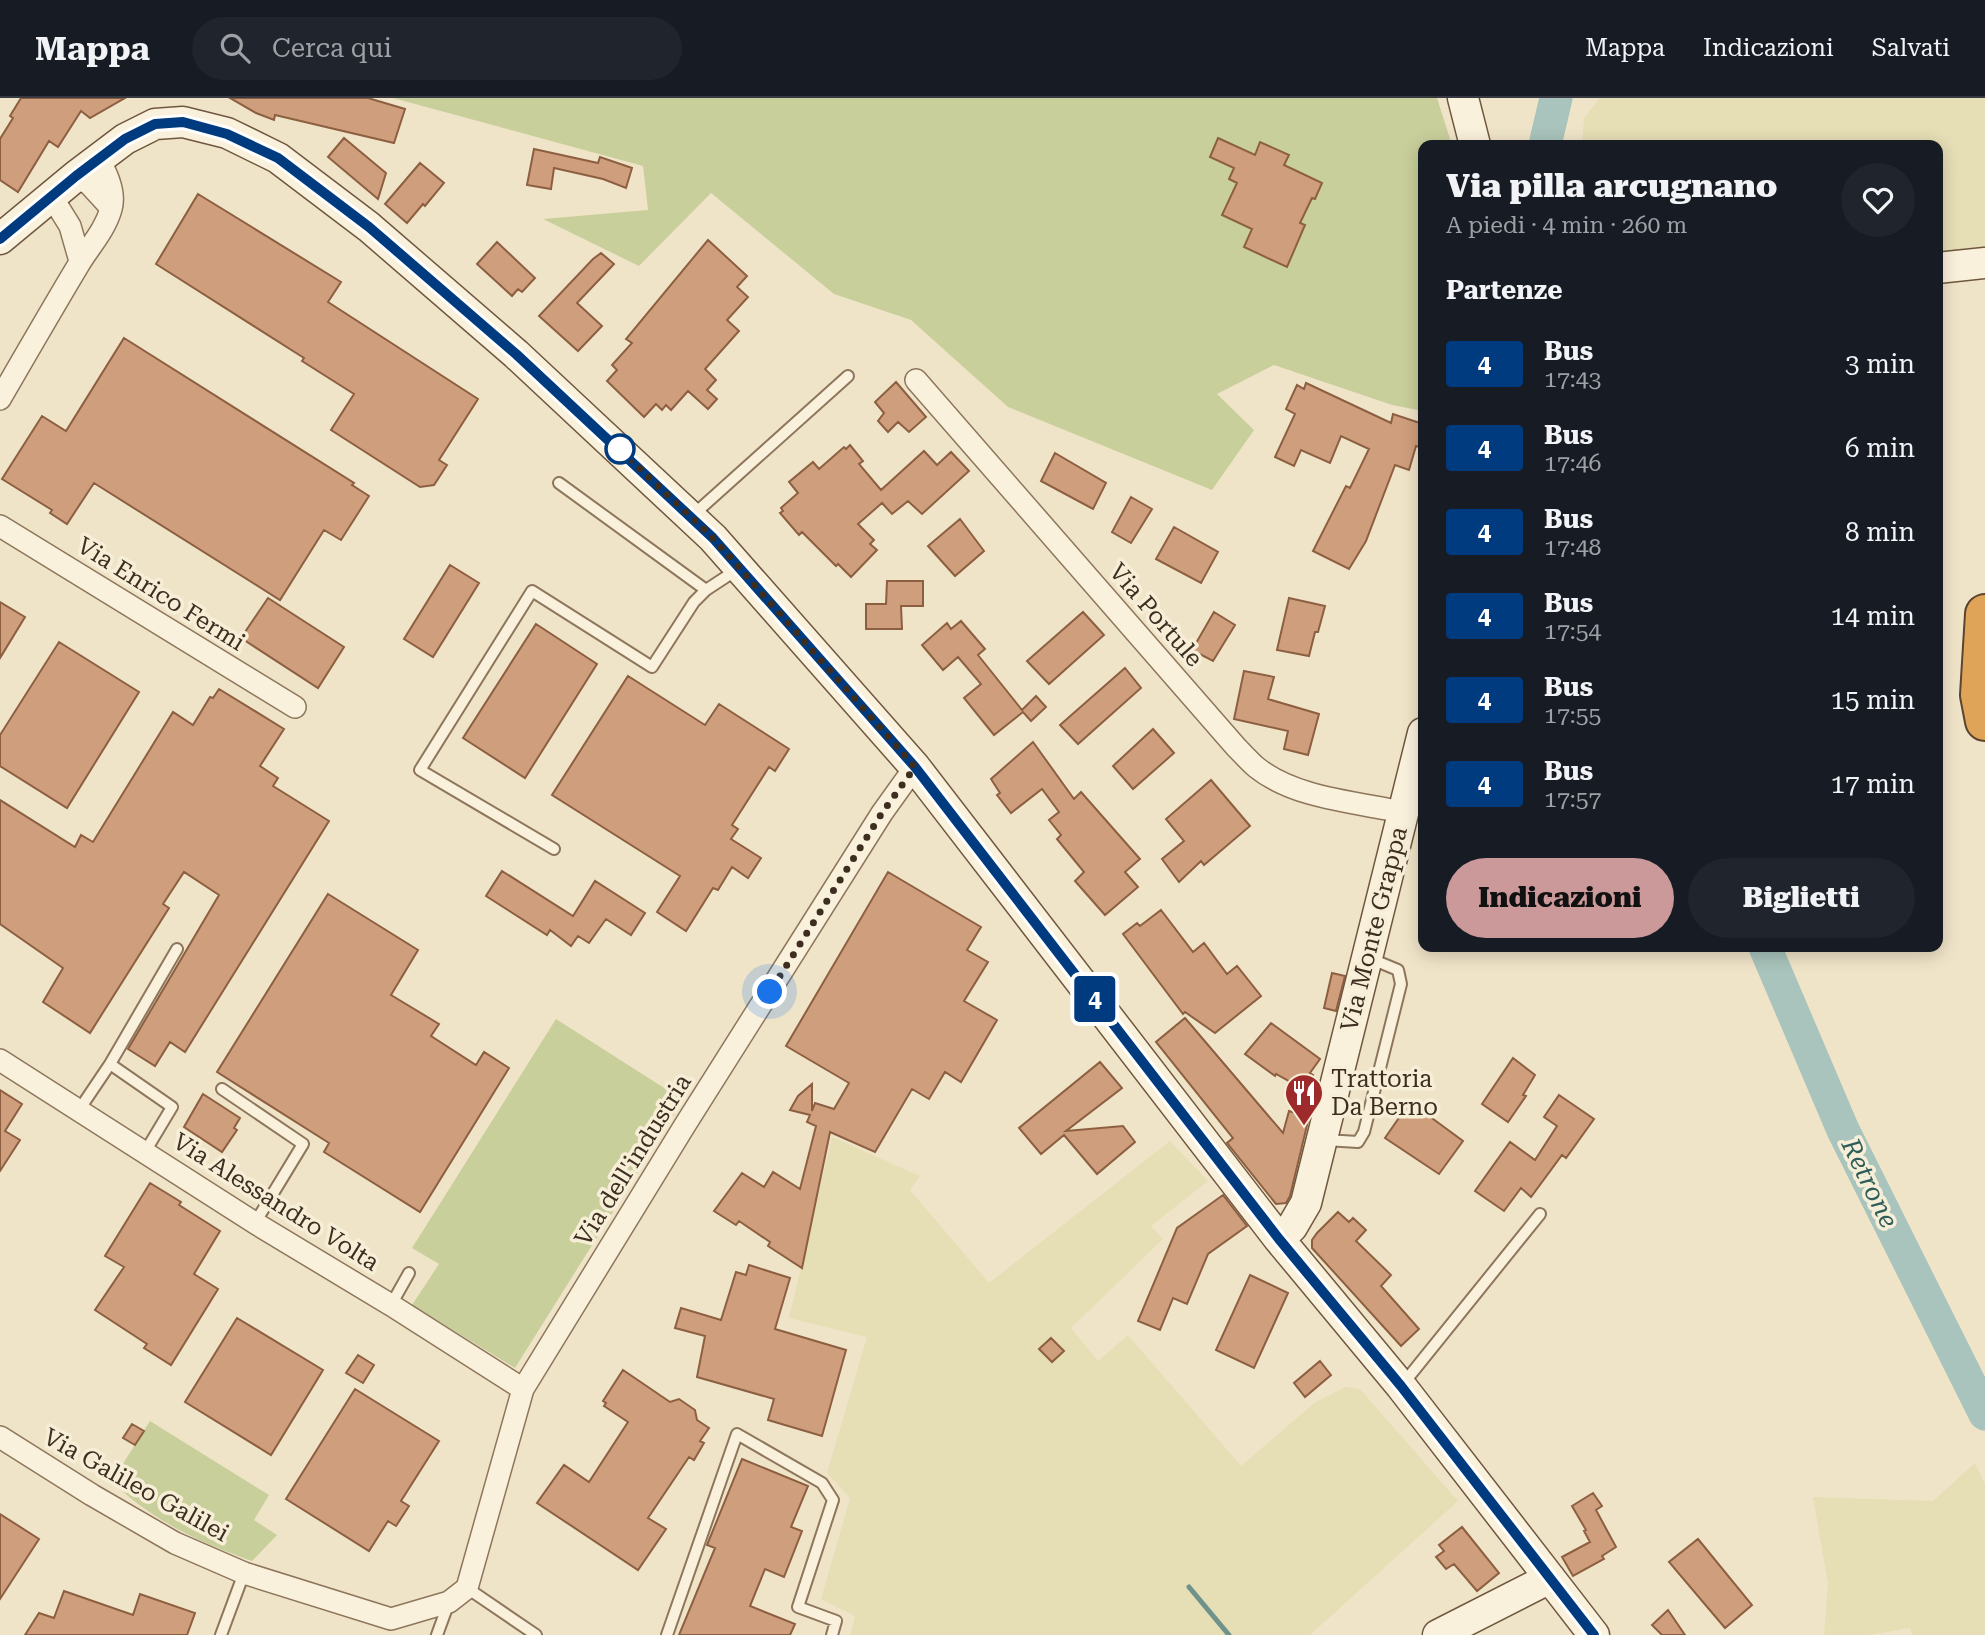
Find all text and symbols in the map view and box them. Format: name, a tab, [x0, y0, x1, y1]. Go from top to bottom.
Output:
search box	[192, 17, 682, 80]
text: Mappa	[35, 29, 150, 68]
icon: search	[216, 29, 254, 67]
text: Cerca qui	[272, 33, 392, 63]
text: Mappa	[1585, 34, 1665, 62]
text: Indicazioni	[1703, 34, 1834, 62]
text: Salvati	[1872, 34, 1950, 62]
button: heart	[1841, 163, 1915, 237]
text: Via pilla arcugnano	[1446, 166, 1778, 205]
text: A piedi · 4 min · 260 m	[1446, 212, 1687, 239]
text: Partenze	[1446, 275, 1562, 305]
text: Bus	[1544, 336, 1593, 366]
text: 3 min	[1845, 349, 1915, 379]
text: 4	[1478, 350, 1491, 378]
text: 17:43	[1544, 366, 1601, 393]
text: Bus	[1544, 420, 1593, 450]
text: 6 min	[1845, 433, 1915, 463]
unlabelled marker	[605, 434, 635, 464]
text: 4	[1478, 434, 1491, 462]
text: 17:46	[1544, 450, 1601, 477]
text: Bus	[1544, 504, 1593, 534]
text: 8 min	[1845, 517, 1915, 547]
text: 4	[1478, 518, 1491, 546]
street label: Via Enrico Fermi	[72, 531, 250, 657]
text: 17:48	[1544, 534, 1601, 561]
street label: Via Portule	[1103, 558, 1209, 672]
text: Bus	[1544, 588, 1593, 618]
text: 14 min	[1831, 601, 1915, 631]
text: 4	[1478, 602, 1491, 630]
text: 17:54	[1544, 618, 1601, 645]
text: Bus	[1544, 672, 1593, 702]
text: 15 min	[1831, 685, 1915, 715]
text: 4	[1478, 686, 1491, 714]
text: 17:55	[1544, 702, 1601, 729]
text: Bus	[1544, 756, 1593, 786]
text: 17 min	[1831, 769, 1915, 799]
text: 4	[1478, 770, 1491, 798]
text: 17:57	[1544, 786, 1601, 813]
street label: Via Monte Grappa	[1335, 824, 1413, 1034]
button: Indicazioni	[1446, 858, 1674, 938]
button: Biglietti	[1688, 858, 1915, 938]
your location	[752, 974, 787, 1009]
line badge: 4	[1072, 976, 1118, 1022]
text: 4	[1088, 985, 1102, 1013]
place label: Trattoria Da Berno	[1331, 1065, 1438, 1121]
street label: Via dell'industria	[569, 1069, 697, 1251]
restaurant icon: Trattoria Da Berno	[1283, 1072, 1325, 1127]
street label: Via Alessandro Volta	[168, 1127, 384, 1277]
water label: Retrone	[1835, 1133, 1904, 1232]
street label: Via Galileo Galilei	[38, 1422, 234, 1548]

